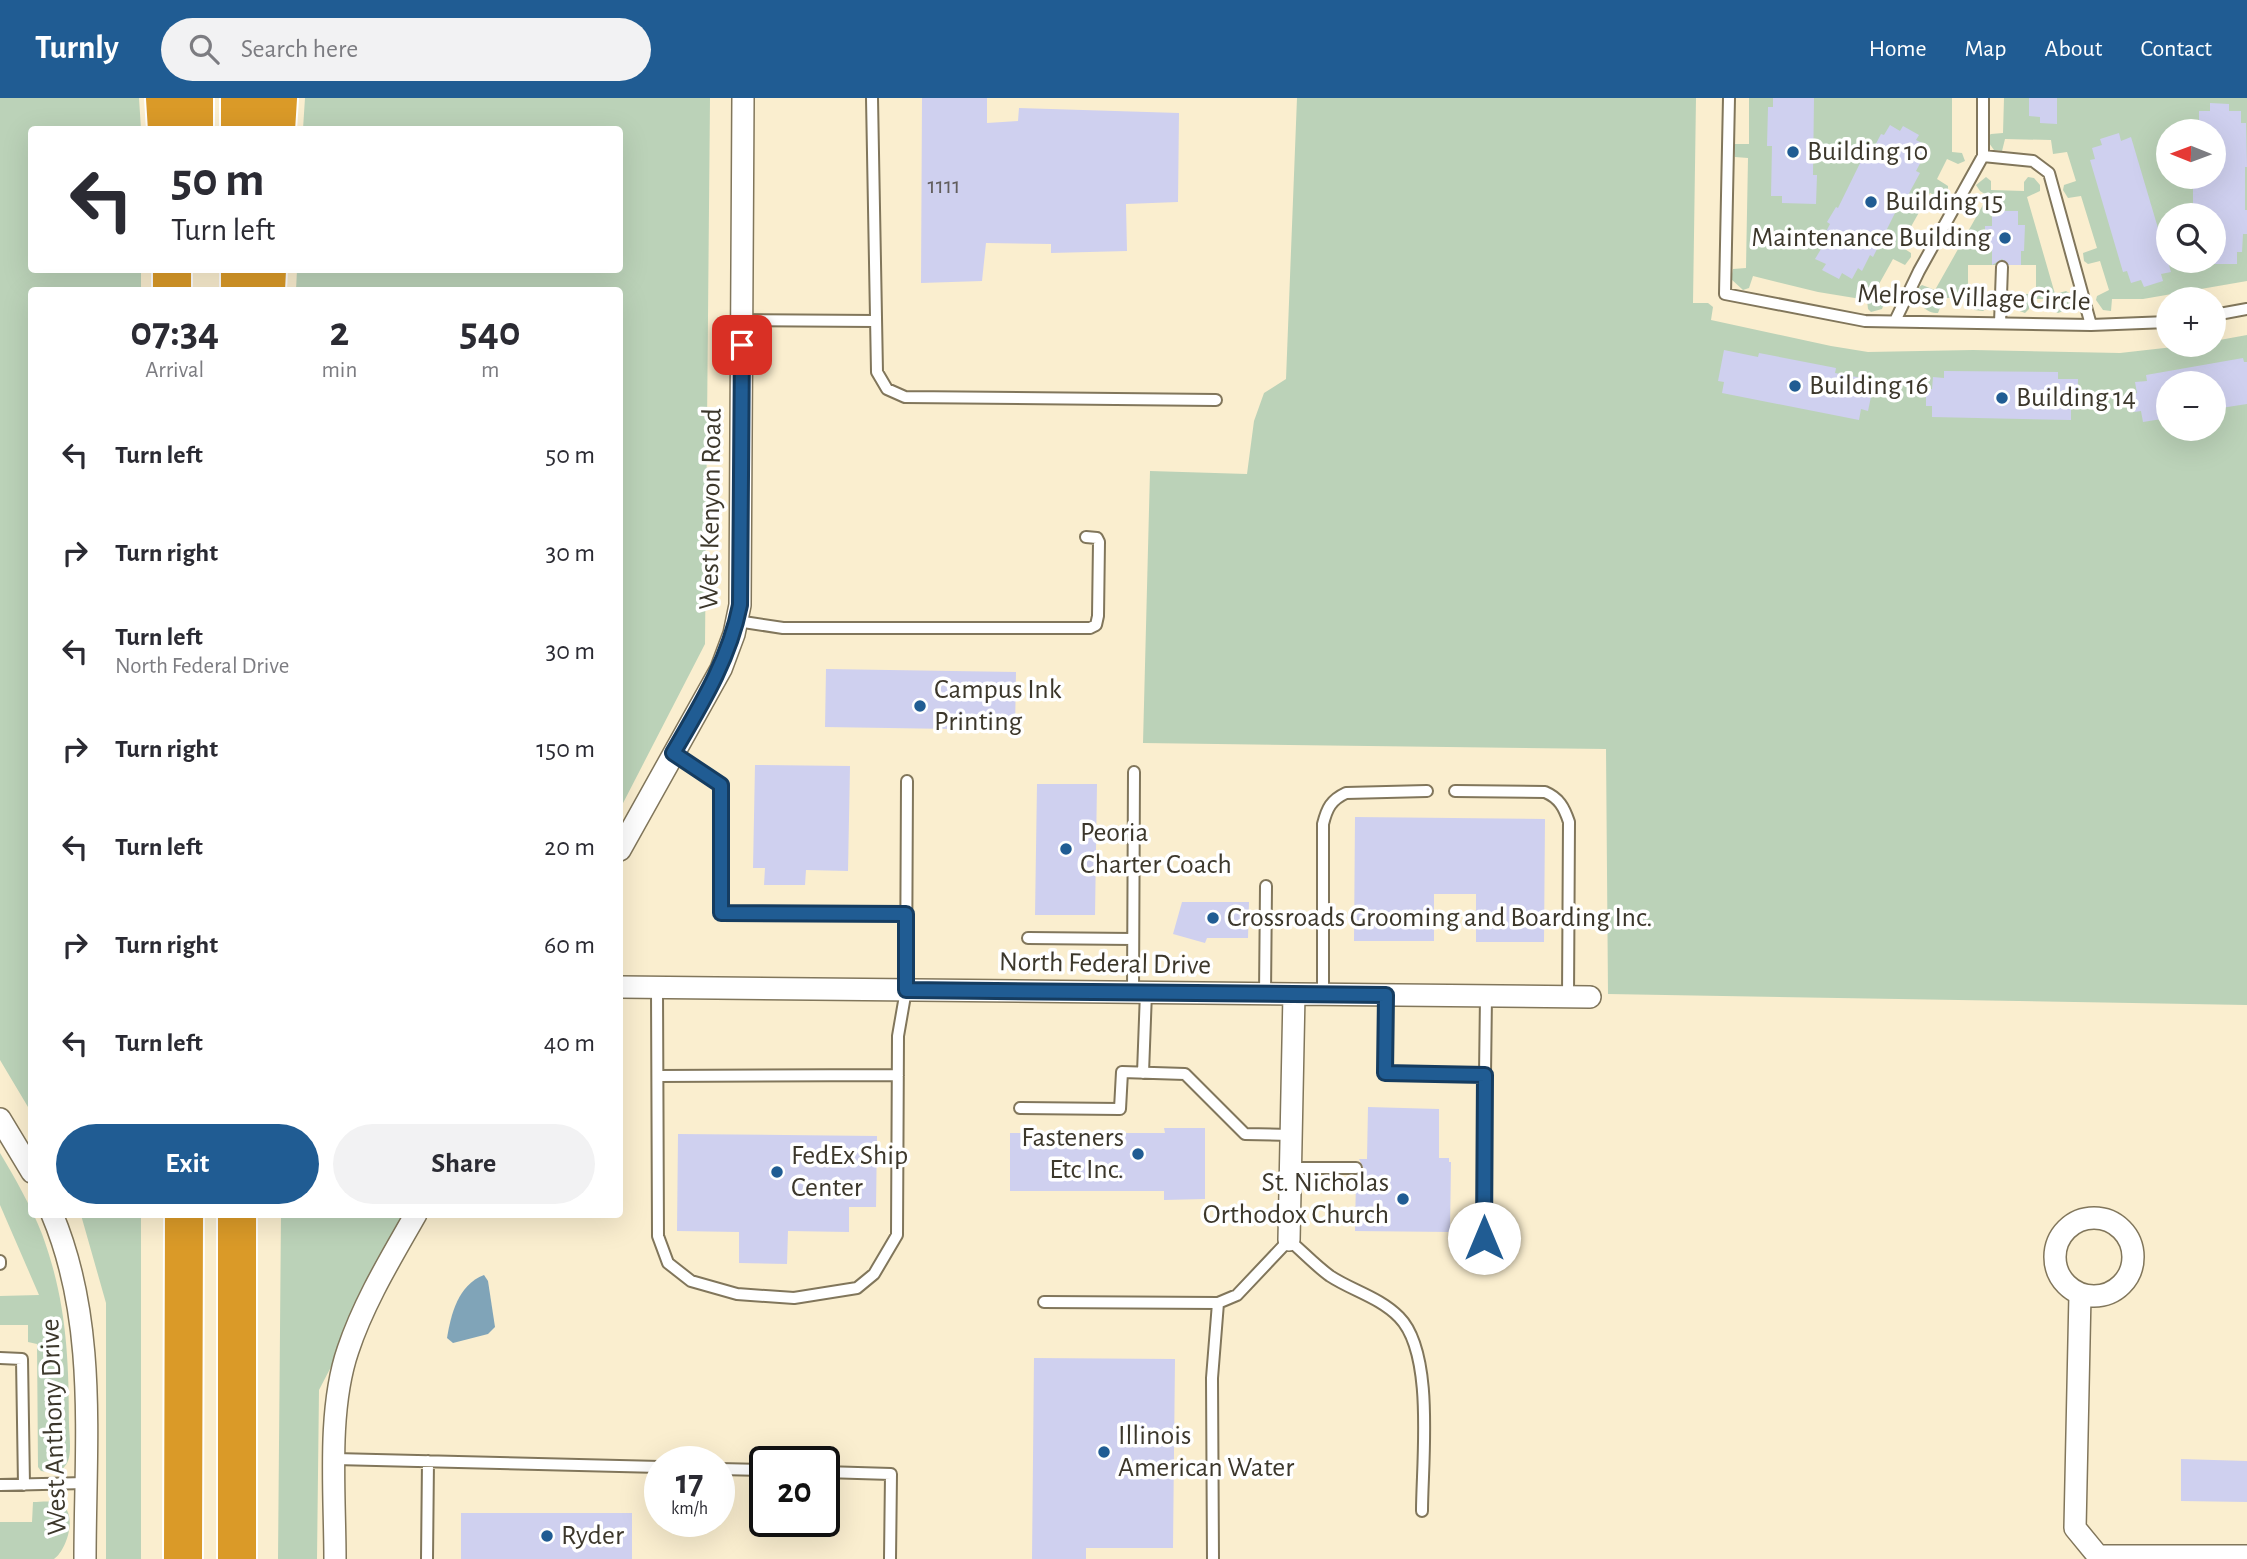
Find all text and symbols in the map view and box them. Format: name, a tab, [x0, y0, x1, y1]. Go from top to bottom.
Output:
search box	[161, 18, 651, 81]
icon: search	[185, 30, 223, 68]
text: Turnly	[35, 32, 119, 65]
text: Search here	[241, 36, 358, 62]
text: Home	[1869, 37, 1927, 61]
text: Map	[1965, 37, 2007, 61]
text: About	[2045, 37, 2102, 61]
text: Contact	[2140, 37, 2212, 61]
north arrow	[2156, 119, 2226, 189]
map controls	[2156, 119, 2226, 441]
place label: Building 10	[1807, 138, 1928, 166]
marker: Building 10	[1785, 144, 1801, 160]
icon: left	[56, 154, 147, 245]
text: 50 m	[171, 156, 265, 205]
house number: 1111	[927, 174, 961, 198]
place label: Building 15	[1885, 188, 2003, 216]
marker: Building 15	[1863, 194, 1879, 210]
button: search	[2156, 203, 2226, 273]
text: Turn left	[171, 214, 275, 246]
place label: Maintenance Building	[1751, 224, 1991, 252]
marker: Maintenance Building	[1997, 230, 2013, 246]
street label: Melrose Village Circle	[1857, 280, 2091, 316]
button: +	[2156, 287, 2226, 357]
text: 07:34	[130, 311, 219, 353]
text: 2	[329, 311, 349, 353]
text: 540	[460, 311, 521, 353]
pin	[712, 315, 772, 375]
icon: arrive	[723, 326, 761, 364]
text: Arrival	[145, 359, 204, 382]
text: min	[321, 359, 357, 382]
text: m	[481, 359, 499, 382]
button: −	[2156, 371, 2226, 441]
place label: Building 16	[1809, 372, 1929, 400]
marker: Building 16	[1787, 378, 1803, 394]
place label: Building 14	[2016, 384, 2136, 412]
marker: Building 14	[1994, 390, 2010, 406]
street label: West Kenyon Road	[695, 408, 727, 610]
icon: left	[56, 436, 94, 474]
text: Turn left	[115, 442, 203, 468]
text: 50 m	[545, 442, 595, 468]
icon: right	[56, 534, 94, 572]
text: Turn right	[115, 540, 218, 566]
text: 30 m	[545, 540, 595, 566]
text: Turn left	[115, 624, 203, 650]
icon: left	[56, 632, 94, 670]
text: 30 m	[545, 638, 595, 664]
text: North Federal Drive	[115, 655, 289, 678]
place label: Campus Ink Printing	[934, 676, 1062, 736]
marker: Campus Ink Printing	[912, 698, 928, 714]
icon: right	[56, 730, 94, 768]
text: Turn right	[115, 736, 218, 762]
text: 150 m	[536, 736, 595, 762]
place label: Peoria Charter Coach	[1080, 819, 1232, 879]
icon: left	[56, 828, 94, 866]
text: Turn left	[115, 834, 203, 860]
text: 20 m	[544, 834, 595, 860]
marker: Peoria Charter Coach	[1058, 841, 1074, 857]
place label: Crossroads Grooming and Boarding Inc.	[1227, 904, 1652, 932]
marker: Crossroads Grooming and Boarding Inc.	[1205, 910, 1221, 926]
icon: right	[56, 926, 94, 964]
text: Turn right	[115, 932, 218, 958]
text: 60 m	[544, 932, 595, 958]
street label: North Federal Drive	[999, 948, 1211, 980]
icon: left	[56, 1024, 94, 1062]
text: Turn left	[115, 1030, 203, 1056]
text: 40 m	[544, 1030, 595, 1056]
button: Exit	[56, 1124, 319, 1204]
button: Share	[333, 1124, 595, 1204]
place label: Fasteners Etc Inc.	[1021, 1124, 1124, 1184]
place label: FedEx Ship Center	[791, 1142, 908, 1202]
marker: Fasteners Etc Inc.	[1130, 1146, 1146, 1162]
marker: FedEx Ship Center	[769, 1164, 785, 1180]
place label: St. Nicholas Orthodox Church	[1203, 1169, 1389, 1229]
marker: St. Nicholas Orthodox Church	[1395, 1191, 1411, 1207]
position arrow	[1447, 1201, 1521, 1275]
street label: West Anthony Drive	[36, 1318, 72, 1536]
place label: Illinois American Water	[1118, 1422, 1294, 1482]
marker: Illinois American Water	[1096, 1444, 1112, 1460]
speed limit sign: 20	[749, 1446, 840, 1537]
text: 17	[676, 1465, 703, 1500]
text: km/h	[671, 1500, 708, 1518]
place label: Ryder	[561, 1522, 624, 1550]
marker: Ryder	[539, 1528, 555, 1544]

